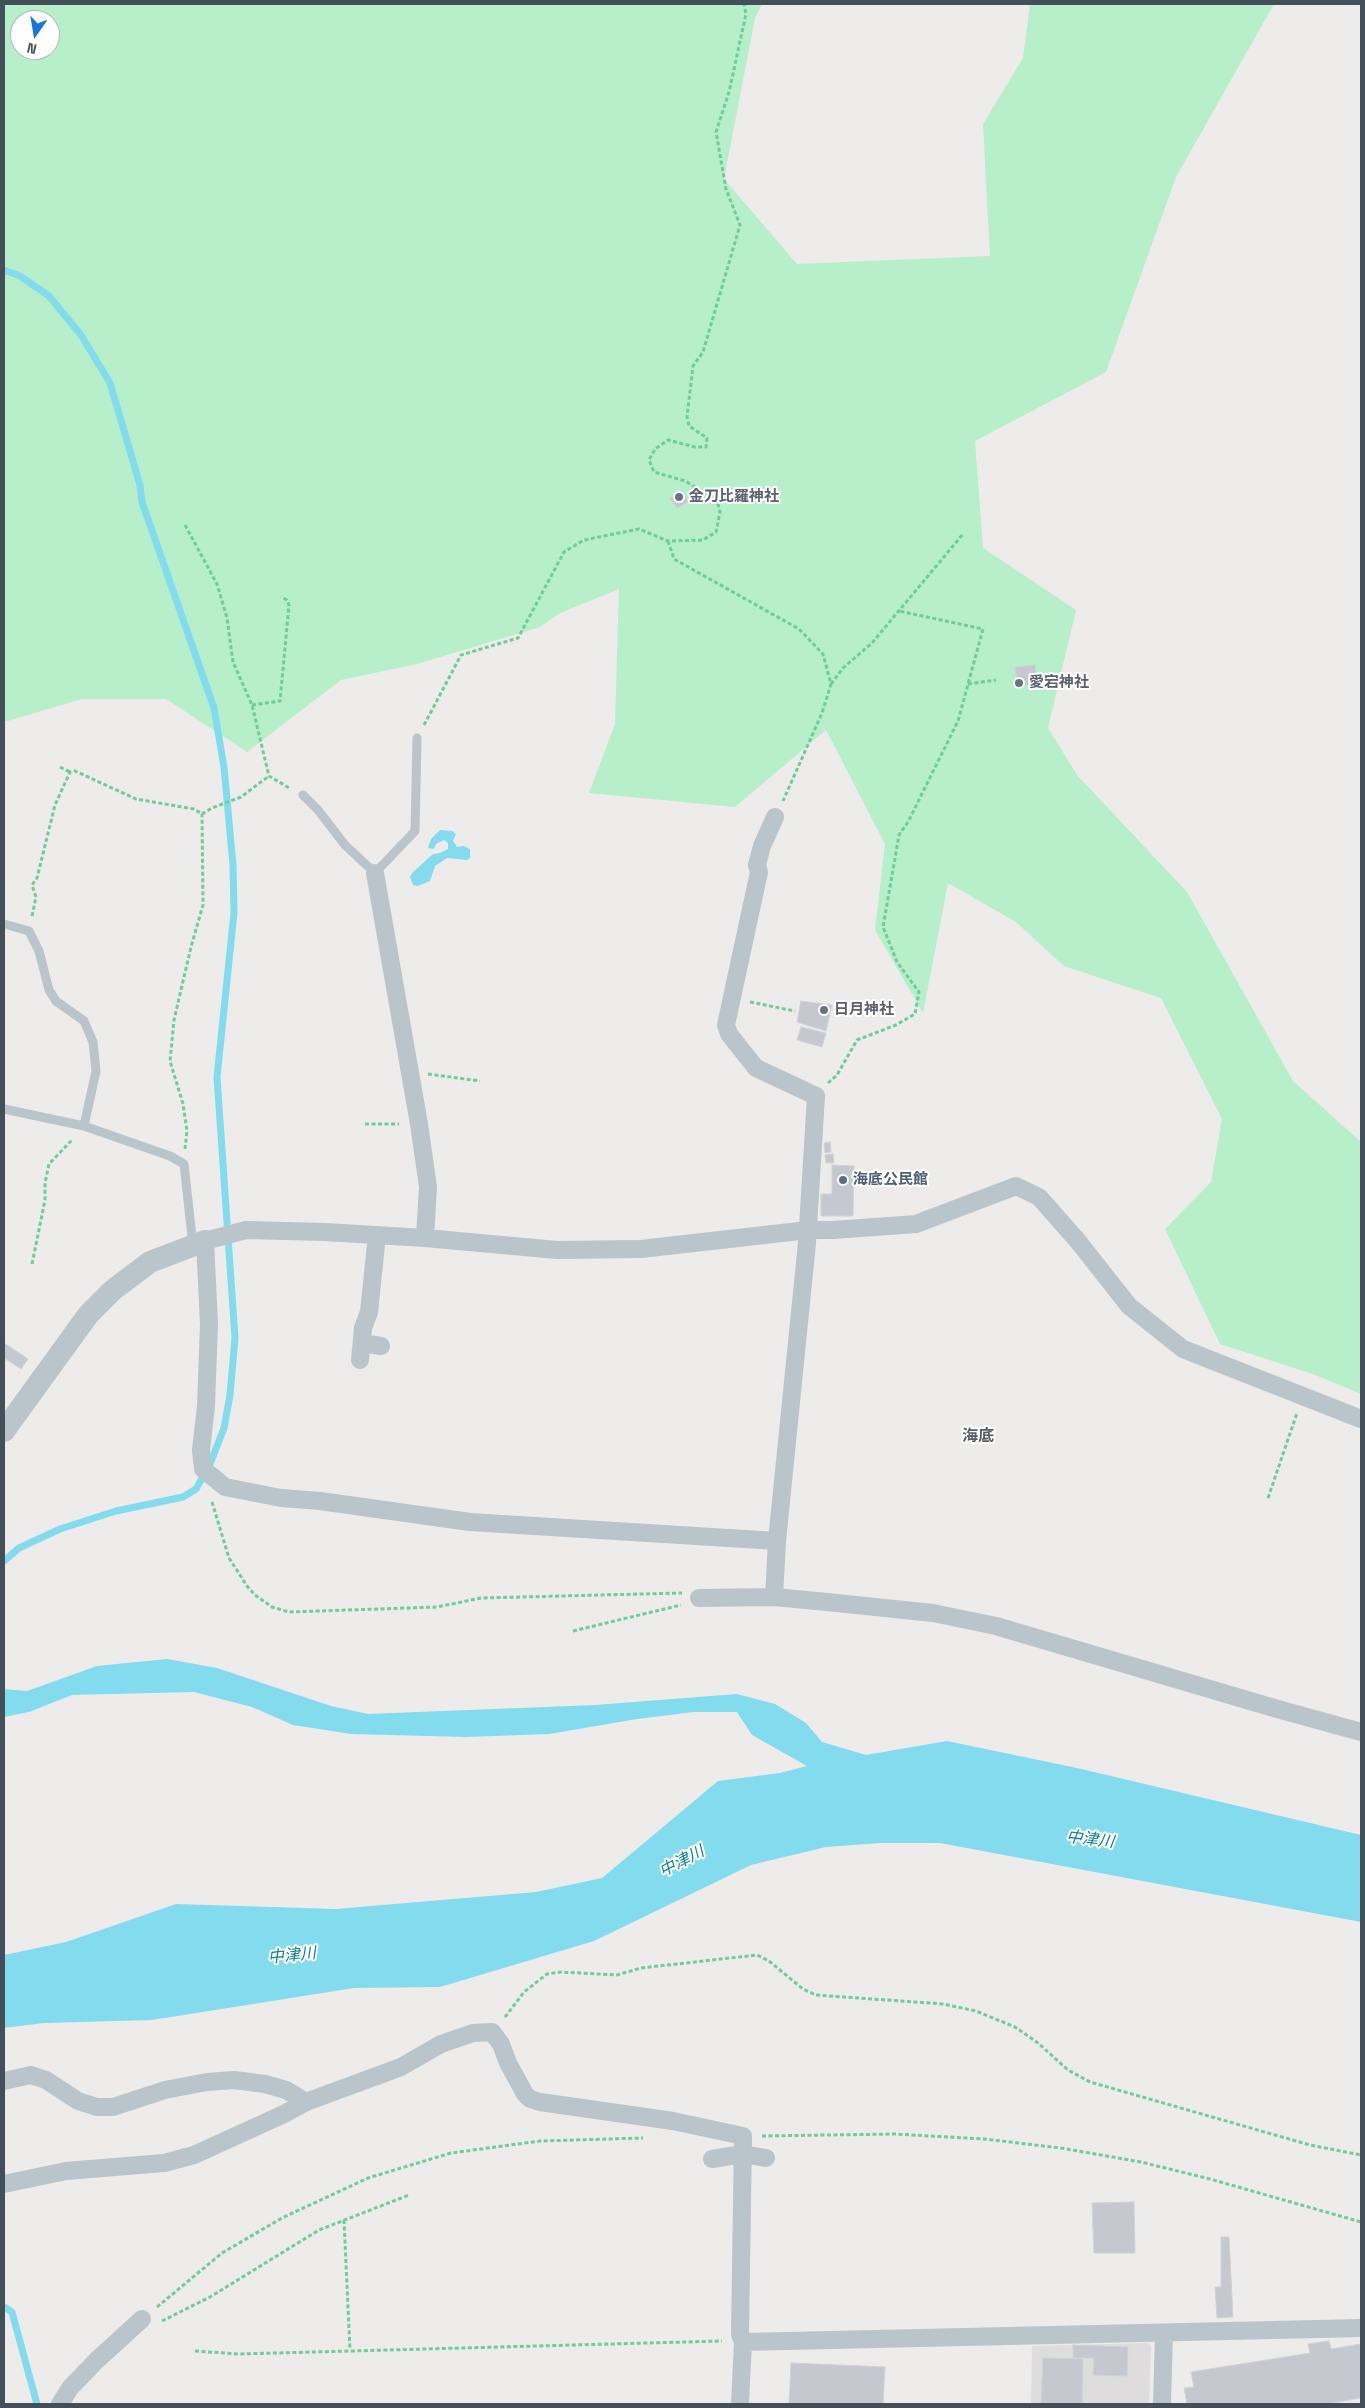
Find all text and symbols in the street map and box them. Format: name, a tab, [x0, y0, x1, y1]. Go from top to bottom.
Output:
north arrow	[10, 10, 60, 60]
text: N	[25, 39, 38, 58]
place label: 金刀比羅神社	[689, 488, 779, 506]
marker: 金刀比羅神社	[673, 491, 685, 503]
place label: 愛宕神社	[1029, 674, 1089, 692]
marker: 愛宕神社	[1013, 677, 1025, 689]
place label: 日月神社	[834, 1001, 894, 1019]
marker: 日月神社	[818, 1004, 830, 1016]
place label: 海底公民館	[853, 1171, 928, 1189]
marker: 海底公民館	[837, 1174, 849, 1186]
district label: 海底	[962, 1427, 994, 1447]
water label: 中津川	[1065, 1828, 1115, 1852]
water label: 中津川	[656, 1842, 708, 1882]
water label: 中津川	[267, 1944, 317, 1968]

